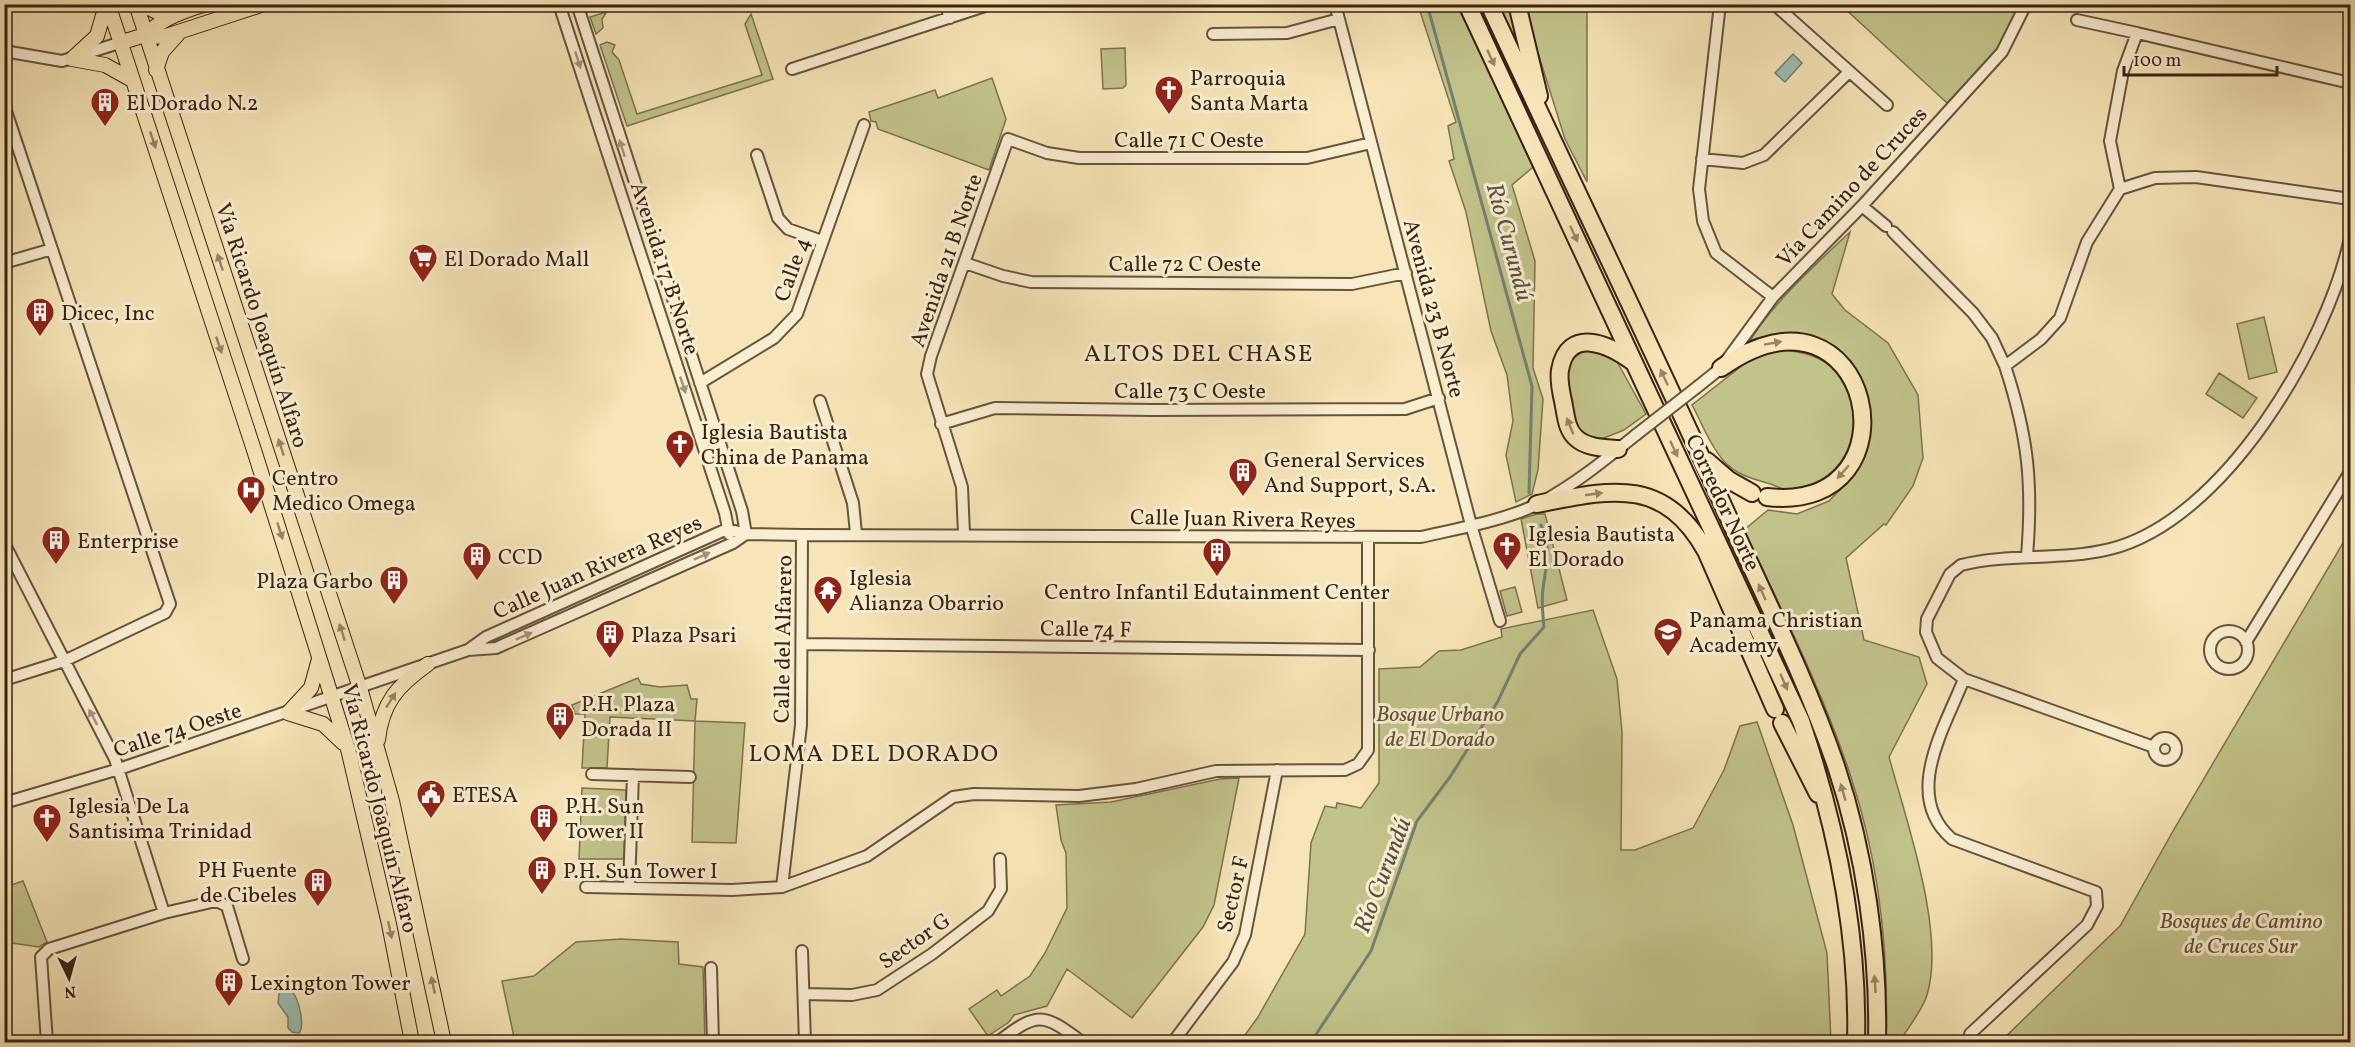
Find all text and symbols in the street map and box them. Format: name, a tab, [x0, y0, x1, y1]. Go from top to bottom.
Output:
scale bar	[2124, 39, 2277, 77]
one-way arrow	[1487, 49, 1496, 66]
text: 100 m	[2133, 49, 2182, 74]
one-way arrow	[574, 51, 583, 69]
place label: Parroquia Santa Marta	[1190, 64, 1309, 120]
church icon: Parroquia Santa Marta	[1153, 74, 1185, 116]
building icon: El Dorado N.2	[89, 86, 121, 128]
place label: El Dorado N.2	[126, 89, 258, 120]
street label: Vía Camino de Cruces	[1770, 101, 1936, 275]
street label: Calle 71 C Oeste	[1114, 126, 1264, 157]
one-way arrow	[148, 131, 158, 149]
one-way arrow	[617, 139, 627, 157]
street label: Avenida 21 B Norte	[903, 170, 992, 352]
street label: Avenida 17 B Norte	[621, 178, 706, 359]
water label: Río Curundú	[1476, 180, 1540, 305]
street label: Vía Ricardo Joaquín Alfaro	[206, 199, 315, 452]
street label: Avenida 23 B Norte	[1394, 216, 1471, 401]
one-way arrow	[1569, 226, 1578, 243]
street label: Calle 4	[767, 233, 819, 306]
supermarket icon: El Dorado Mall	[407, 242, 439, 284]
place label: El Dorado Mall	[444, 245, 589, 276]
street label: Calle 72 C Oeste	[1109, 250, 1261, 281]
one-way arrow	[214, 253, 224, 271]
building icon: Dicec, Inc	[24, 296, 56, 338]
place label: Dicec, Inc	[61, 299, 155, 330]
one-way arrow	[215, 336, 225, 354]
district label: ALTOS DEL CHASE	[1084, 338, 1314, 372]
one-way arrow	[1763, 338, 1782, 347]
one-way arrow	[1659, 368, 1668, 385]
one-way arrow	[679, 376, 689, 394]
street label: Calle 73 C Oeste	[1114, 377, 1266, 408]
one-way arrow	[1565, 416, 1575, 434]
place label: Iglesia Bautista China de Panama	[701, 418, 869, 474]
church icon: Iglesia Bautista China de Panama	[664, 428, 696, 470]
street label: Corredor Norte	[1676, 430, 1767, 577]
one-way arrow	[276, 438, 285, 456]
one-way arrow	[1670, 440, 1679, 457]
place label: General Services And Support, S.A.	[1264, 446, 1436, 502]
building icon: General Services And Support, S.A.	[1227, 456, 1259, 498]
place label: Centro Medico Omega	[272, 464, 416, 520]
one-way arrow	[1836, 465, 1849, 480]
hospital icon: Centro Medico Omega	[235, 474, 267, 516]
one-way arrow	[1585, 490, 1604, 499]
street label: Calle Juan Rivera Reyes	[1130, 503, 1356, 538]
street label: Calle Juan Rivera Reyes	[489, 508, 707, 628]
place label: Iglesia Bautista El Dorado	[1528, 520, 1675, 576]
one-way arrow	[276, 522, 285, 540]
building icon: Enterprise	[40, 524, 72, 566]
place label: Enterprise	[77, 527, 179, 558]
church icon: Iglesia Bautista El Dorado	[1491, 530, 1523, 572]
building icon: Centro Infantil Edutainment Center	[1201, 536, 1233, 578]
building icon: CCD	[461, 540, 493, 582]
place label: CCD	[498, 543, 542, 574]
one-way arrow	[694, 552, 711, 561]
street label: Calle del Alfarero	[768, 555, 801, 723]
building icon: Plaza Garbo	[378, 564, 410, 606]
place label: Iglesia Alianza Obarrio	[849, 564, 1004, 620]
place label: Plaza Garbo	[256, 567, 373, 598]
temple icon: Iglesia Alianza Obarrio	[812, 574, 844, 616]
place label: Centro Infantil Edutainment Center	[1044, 578, 1390, 609]
one-way arrow	[1758, 584, 1767, 601]
place label: Panama Christian Academy	[1689, 606, 1863, 662]
street label: Calle 74 F	[1040, 614, 1132, 647]
school or university icon: Panama Christian Academy	[1652, 616, 1684, 658]
building icon: Plaza Psari	[594, 618, 626, 660]
place label: Plaza Psari	[631, 621, 737, 652]
one-way arrow	[337, 623, 346, 641]
one-way arrow	[516, 631, 533, 640]
one-way arrow	[1779, 674, 1789, 692]
street label: Vía Ricardo Joaquín Alfaro	[333, 681, 425, 936]
place label: P.H. Plaza Dorada II	[581, 690, 675, 746]
one-way arrow	[385, 692, 396, 708]
street label: Calle 74 Oeste	[110, 696, 246, 767]
building icon: P.H. Plaza Dorada II	[544, 700, 576, 742]
park label: Bosque Urbano de El Dorado	[1376, 700, 1504, 756]
one-way arrow	[88, 708, 98, 725]
district label: LOMA DEL DORADO	[748, 738, 1000, 772]
public building icon: ETESA	[415, 778, 447, 820]
place label: ETESA	[452, 781, 518, 812]
one-way arrow	[1838, 783, 1848, 801]
place label: Iglesia De La Santisima Trinidad	[68, 792, 252, 848]
place label: P.H. Sun Tower II	[565, 792, 645, 848]
church icon: Iglesia De La Santisima Trinidad	[31, 802, 63, 844]
building icon: P.H. Sun Tower II	[528, 802, 560, 844]
water label: Río Curundú	[1346, 813, 1421, 938]
street label: Sector F	[1211, 853, 1258, 936]
building icon: P.H. Sun Tower I	[526, 854, 558, 896]
place label: PH Fuente de Cibeles	[198, 856, 297, 912]
place label: P.H. Sun Tower I	[563, 857, 718, 888]
building icon: PH Fuente de Cibeles	[302, 866, 334, 908]
street label: Sector G	[873, 906, 958, 978]
park label: Bosques de Camino de Cruces Sur	[2159, 907, 2323, 963]
one-way arrow	[386, 920, 395, 939]
north arrow	[39, 948, 99, 1008]
building icon: Lexington Tower	[213, 966, 245, 1008]
place label: Lexington Tower	[250, 969, 411, 1000]
one-way arrow	[428, 975, 437, 994]
one-way arrow	[1871, 975, 1880, 994]
text: N	[63, 979, 77, 1002]

